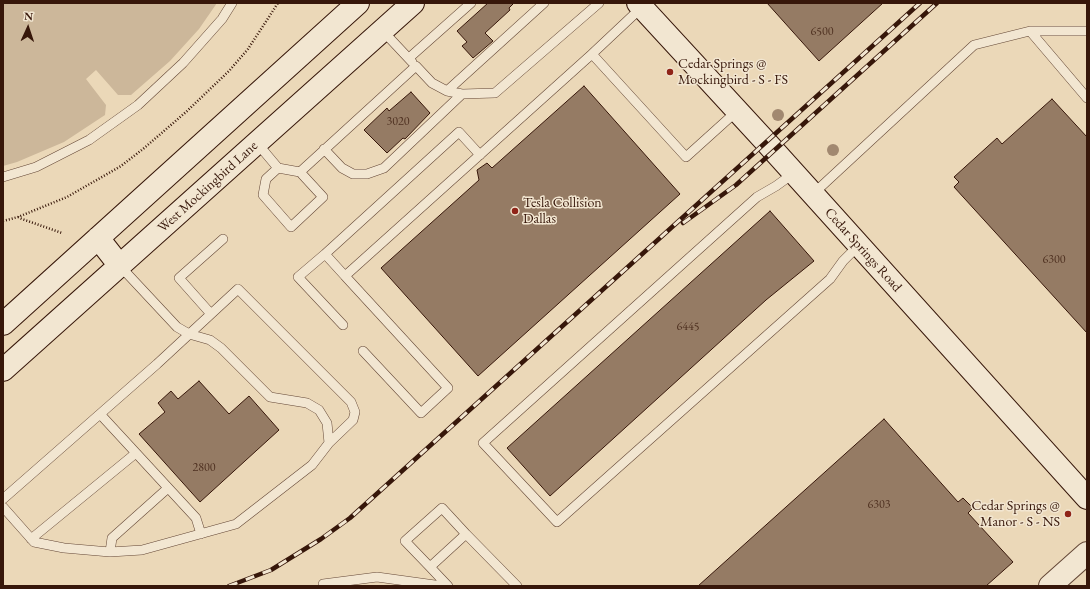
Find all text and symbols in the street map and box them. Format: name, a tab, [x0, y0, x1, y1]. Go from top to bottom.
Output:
north arrow	[8, 8, 48, 48]
text: N	[24, 9, 33, 23]
house number: 6500	[810, 25, 834, 39]
place label: Cedar Springs @ Mockingbird - S - FS	[678, 56, 788, 88]
marker: Cedar Springs @ Mockingbird - S - FS	[665, 67, 675, 77]
house number: 3020	[386, 115, 410, 129]
street label: West Mockingbird Lane	[155, 138, 261, 236]
place label: Tesla Collision Dallas	[523, 195, 602, 228]
street label: Cedar Springs Road	[821, 204, 905, 296]
marker: Tesla Collision Dallas	[510, 206, 520, 216]
house number: 6300	[1042, 253, 1066, 267]
house number: 6445	[676, 320, 700, 334]
house number: 2800	[192, 461, 216, 475]
house number: 6303	[867, 498, 891, 512]
place label: Cedar Springs @ Manor - S - NS	[971, 498, 1060, 530]
marker: Cedar Springs @ Manor - S - NS	[1063, 509, 1073, 519]

